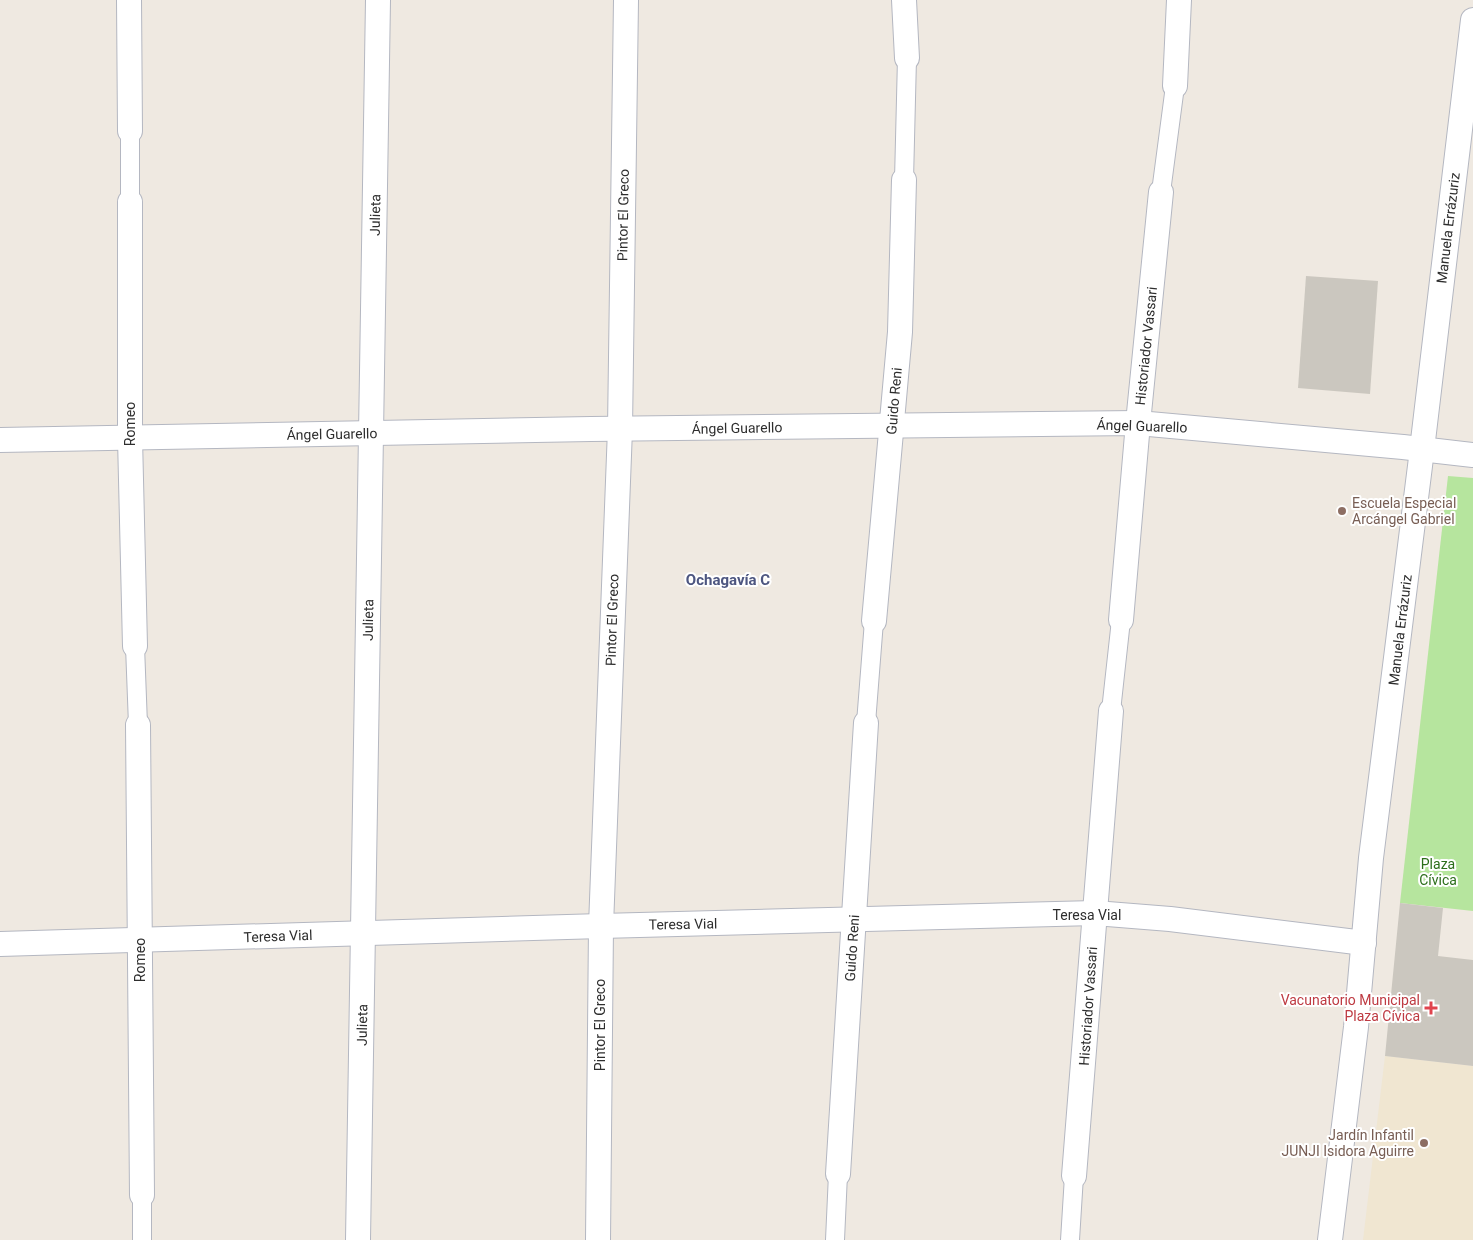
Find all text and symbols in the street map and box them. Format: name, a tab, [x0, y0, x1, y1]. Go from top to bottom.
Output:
street label: Pintor El Greco	[614, 169, 632, 261]
street label: Manuela Errázuriz	[1433, 172, 1463, 284]
street label: Julieta	[367, 194, 383, 236]
street label: Historiador Vassari	[1132, 286, 1160, 406]
street label: Guido Reni	[883, 367, 905, 435]
street label: Romeo	[122, 402, 138, 446]
street label: Ángel Guarello	[1096, 415, 1188, 436]
street label: Ángel Guarello	[691, 418, 783, 437]
street label: Ángel Guarello	[286, 424, 378, 443]
place label: Escuela Especial Arcángel Gabriel	[1352, 495, 1456, 527]
marker: Escuela Especial Arcángel Gabriel	[1336, 505, 1348, 517]
district label: Ochagavía C	[686, 571, 770, 589]
street label: Pintor El Greco	[602, 574, 622, 666]
street label: Manuela Errázuriz	[1385, 574, 1415, 686]
street label: Julieta	[360, 599, 376, 641]
park label: Plaza Cívica	[1419, 856, 1457, 888]
street label: Teresa Vial	[1053, 907, 1121, 923]
street label: Guido Reni	[842, 914, 862, 982]
street label: Teresa Vial	[648, 915, 718, 933]
street label: Teresa Vial	[243, 927, 313, 945]
street label: Romeo	[132, 938, 148, 982]
street label: Historiador Vassari	[1076, 946, 1100, 1066]
street label: Pintor El Greco	[592, 979, 608, 1071]
place label: Vacunatorio Municipal Plaza Cívica	[1281, 992, 1420, 1024]
marker: Vacunatorio Municipal Plaza Cívica	[1424, 1001, 1438, 1015]
street label: Julieta	[354, 1004, 370, 1046]
place label: Jardín Infantil JUNJI Isidora Aguirre	[1281, 1127, 1414, 1159]
marker: Jardín Infantil JUNJI Isidora Aguirre	[1418, 1137, 1430, 1149]

